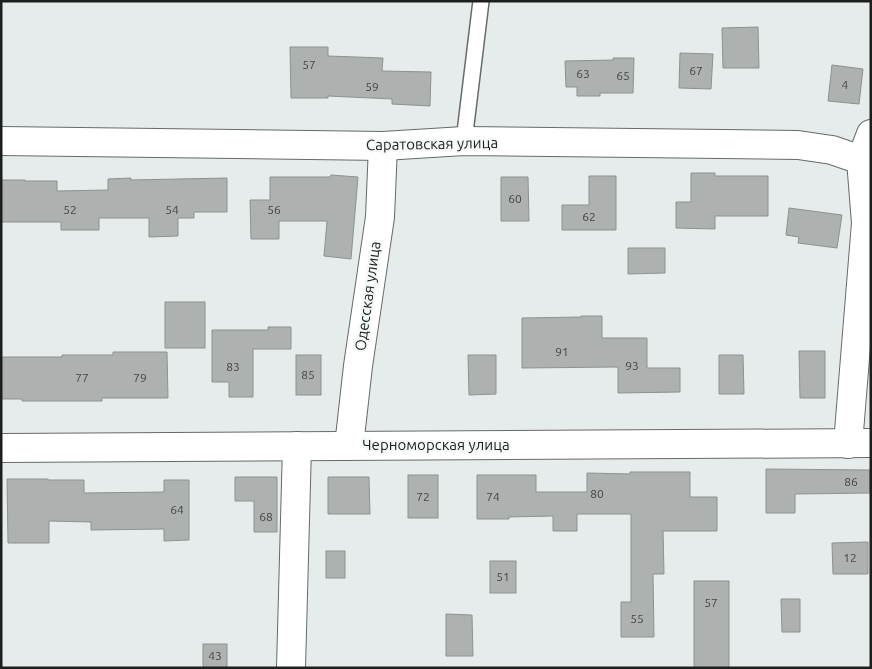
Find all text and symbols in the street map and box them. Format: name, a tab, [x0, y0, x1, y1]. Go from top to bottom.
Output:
house number: 57	[302, 58, 316, 71]
house number: 67	[689, 64, 703, 77]
house number: 63	[576, 67, 590, 80]
house number: 65	[616, 69, 630, 82]
house number: 4	[842, 78, 849, 91]
house number: 59	[365, 80, 379, 93]
street label: Саратовская улица	[366, 134, 498, 153]
house number: 60	[508, 192, 522, 205]
house number: 52	[63, 203, 77, 216]
house number: 54	[165, 203, 179, 216]
house number: 56	[267, 203, 281, 216]
house number: 62	[582, 210, 596, 223]
street label: Одесская улица	[351, 240, 384, 352]
house number: 91	[555, 345, 569, 358]
house number: 93	[625, 359, 639, 372]
house number: 83	[226, 360, 240, 373]
house number: 85	[301, 368, 315, 381]
house number: 77	[75, 371, 89, 384]
house number: 79	[133, 371, 147, 384]
street label: Черноморская улица	[362, 436, 510, 453]
house number: 86	[844, 475, 858, 488]
house number: 80	[590, 487, 604, 500]
house number: 72	[416, 490, 430, 503]
house number: 74	[486, 490, 500, 503]
house number: 64	[170, 503, 184, 516]
house number: 68	[259, 510, 273, 523]
house number: 12	[843, 551, 857, 564]
house number: 51	[496, 570, 510, 583]
house number: 57	[704, 596, 718, 609]
house number: 55	[630, 612, 644, 625]
house number: 43	[208, 649, 222, 662]

